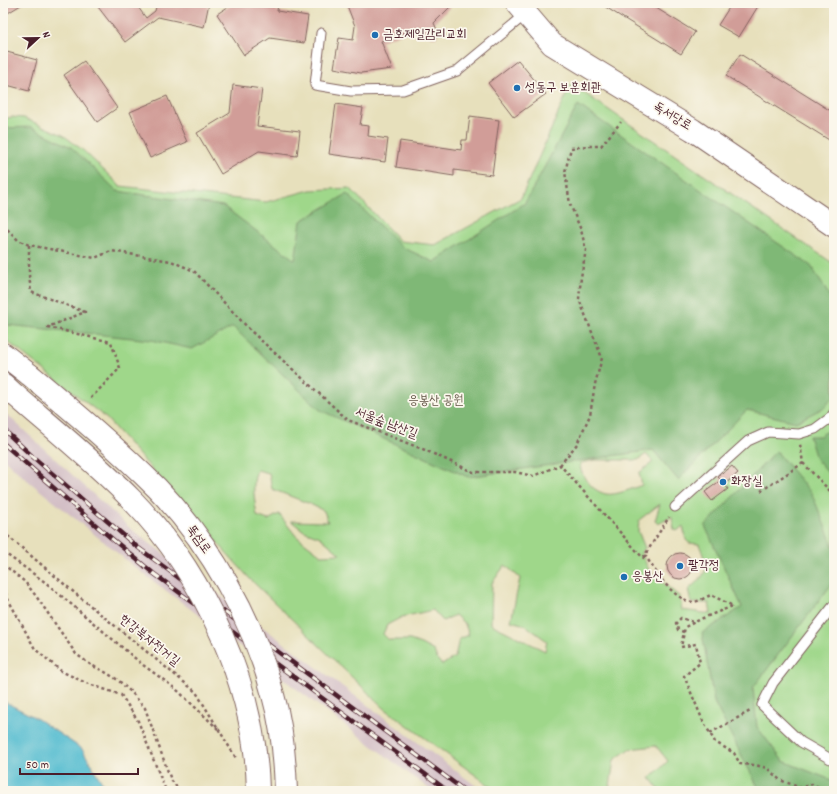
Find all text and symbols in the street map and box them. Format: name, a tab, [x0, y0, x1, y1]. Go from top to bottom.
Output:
north arrow	[18, 18, 58, 58]
place label: 금호제일감리교회	[383, 26, 467, 45]
text: N	[37, 29, 54, 41]
marker: 금호제일감리교회	[370, 30, 380, 40]
place label: 성동구 보훈회관	[525, 79, 601, 98]
marker: 성동구 보훈회관	[512, 83, 522, 93]
street label: 독서당로	[649, 98, 695, 136]
park label: 응봉산 공원	[408, 392, 464, 411]
street label: 서울숲 남산길	[352, 403, 420, 445]
place label: 화장실	[731, 473, 763, 492]
marker: 화장실	[718, 477, 728, 487]
street label: 뚝섬로	[181, 522, 215, 558]
place label: 팔각정	[688, 557, 719, 576]
marker: 팔각정	[675, 561, 685, 571]
place label: 응봉산	[632, 568, 663, 587]
marker: 응봉산	[619, 572, 629, 582]
street label: 한강북자전거길	[115, 611, 183, 671]
scale bar	[20, 750, 138, 776]
text: 50 m	[26, 757, 49, 774]

